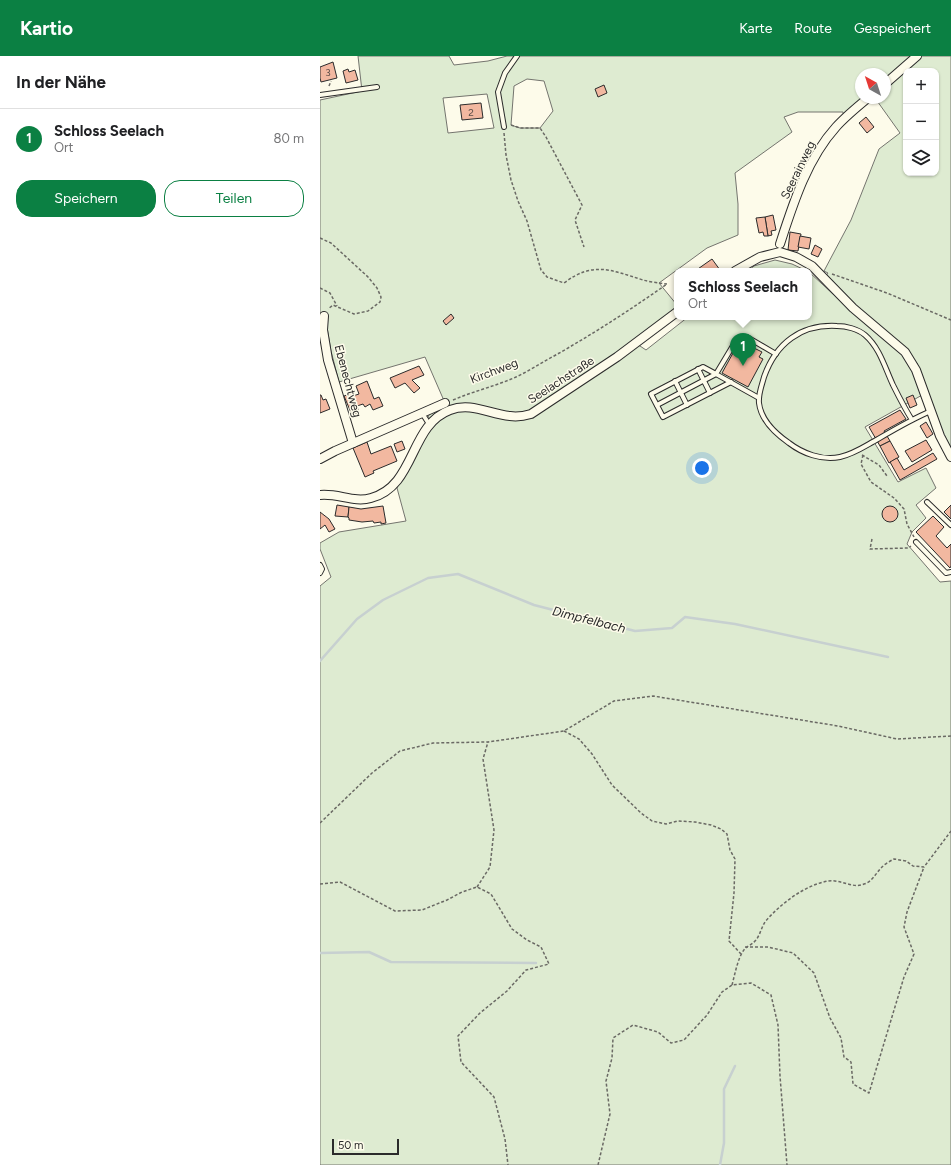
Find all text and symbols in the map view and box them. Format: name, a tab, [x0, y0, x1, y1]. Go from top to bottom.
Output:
text: Kartio	[20, 17, 73, 40]
text: Karte	[739, 20, 772, 37]
text: Route	[794, 20, 832, 37]
text: Gespeichert	[854, 20, 931, 37]
house number: 3	[325, 66, 331, 79]
north arrow	[855, 68, 891, 104]
map controls	[903, 68, 939, 176]
button: +	[903, 68, 939, 104]
text: In der Nähe	[16, 72, 106, 92]
button: −	[903, 104, 939, 140]
house number: 2	[468, 106, 474, 119]
text: Schloss Seelach	[54, 122, 164, 140]
text: 1	[26, 131, 32, 146]
text: 80 m	[273, 131, 304, 146]
street label: Seerainweg	[778, 139, 818, 201]
text: Ort	[54, 140, 73, 155]
button: layers	[903, 140, 939, 176]
button: Speichern	[16, 180, 156, 217]
button: Teilen	[164, 180, 304, 217]
popup	[674, 268, 812, 320]
text: Schloss Seelach	[688, 278, 798, 296]
text: Ort	[688, 296, 707, 311]
pin: 1	[730, 333, 756, 366]
street label: Ebenechtweg	[332, 343, 364, 419]
street label: Seelachstraße	[525, 353, 597, 407]
street label: Kirchweg	[468, 355, 520, 387]
your location	[692, 458, 712, 478]
water label: Dimpfelbach	[551, 603, 627, 636]
scale bar	[332, 1137, 399, 1156]
text: 50 m	[338, 1139, 363, 1152]

